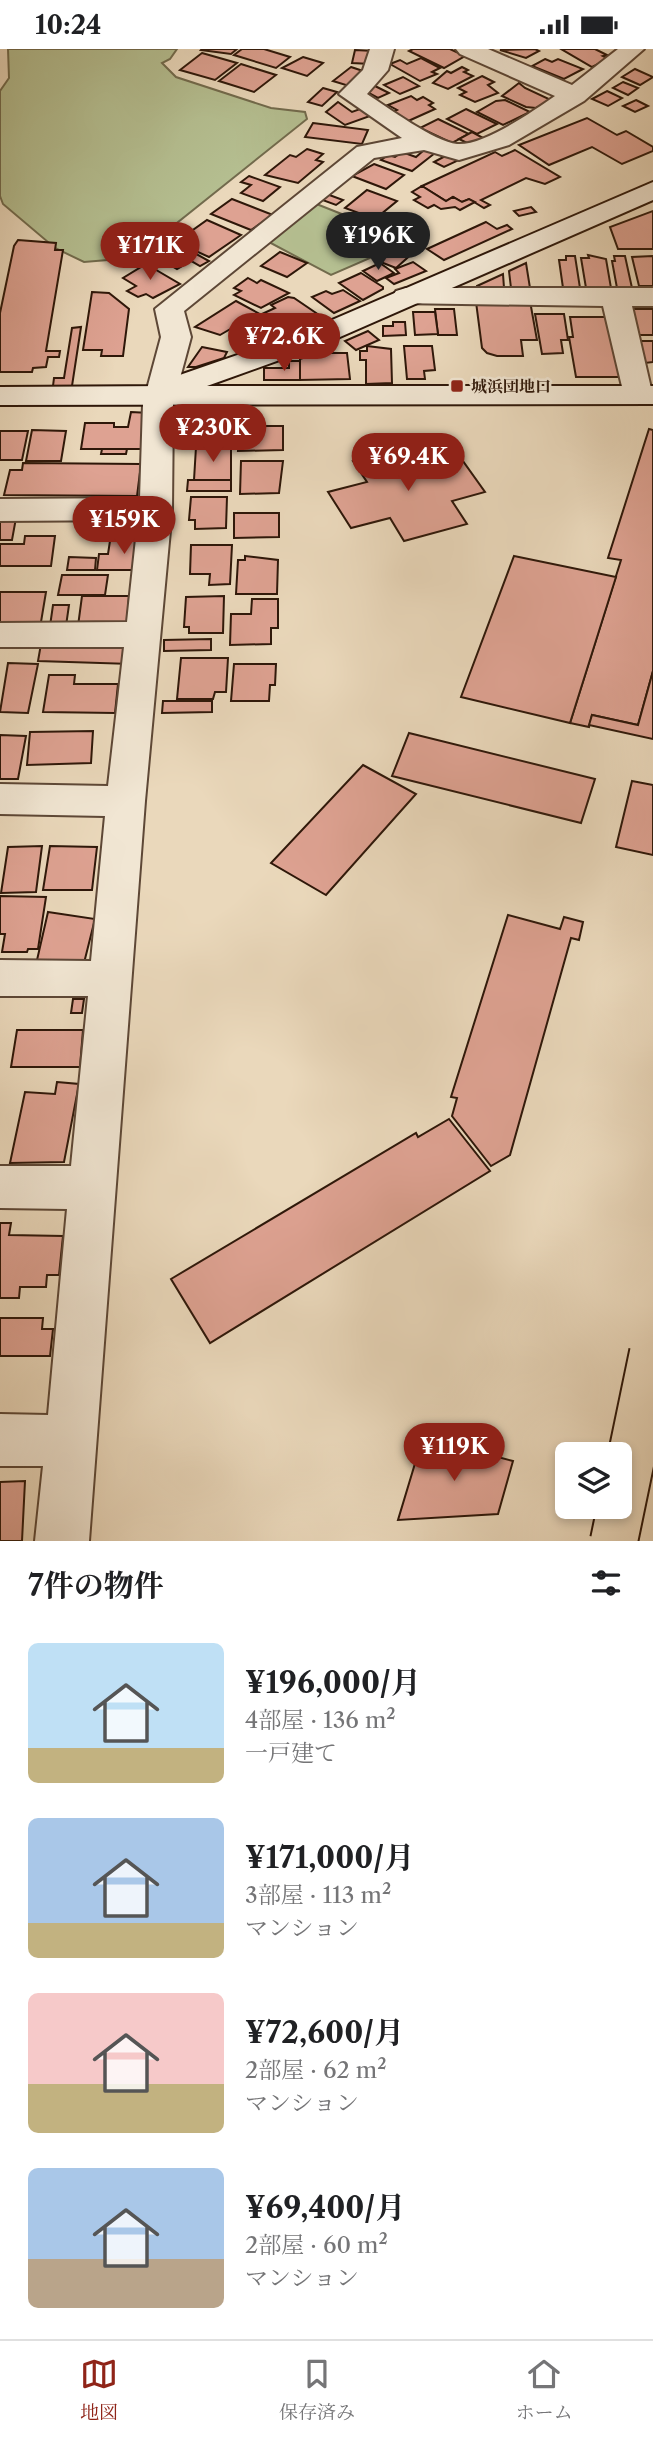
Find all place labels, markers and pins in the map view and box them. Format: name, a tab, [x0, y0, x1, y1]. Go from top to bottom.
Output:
pin: ¥196K	[329, 213, 427, 272]
pin: ¥171K	[101, 223, 199, 282]
pin: ¥72.6K	[227, 313, 341, 373]
place label: 城浜団地口	[471, 376, 551, 396]
marker: 城浜団地口	[449, 378, 465, 394]
pin: ¥230K	[164, 405, 262, 464]
pin: ¥69.4K	[351, 433, 465, 493]
pin: ¥159K	[75, 497, 173, 556]
pin: ¥119K	[405, 1423, 503, 1483]

